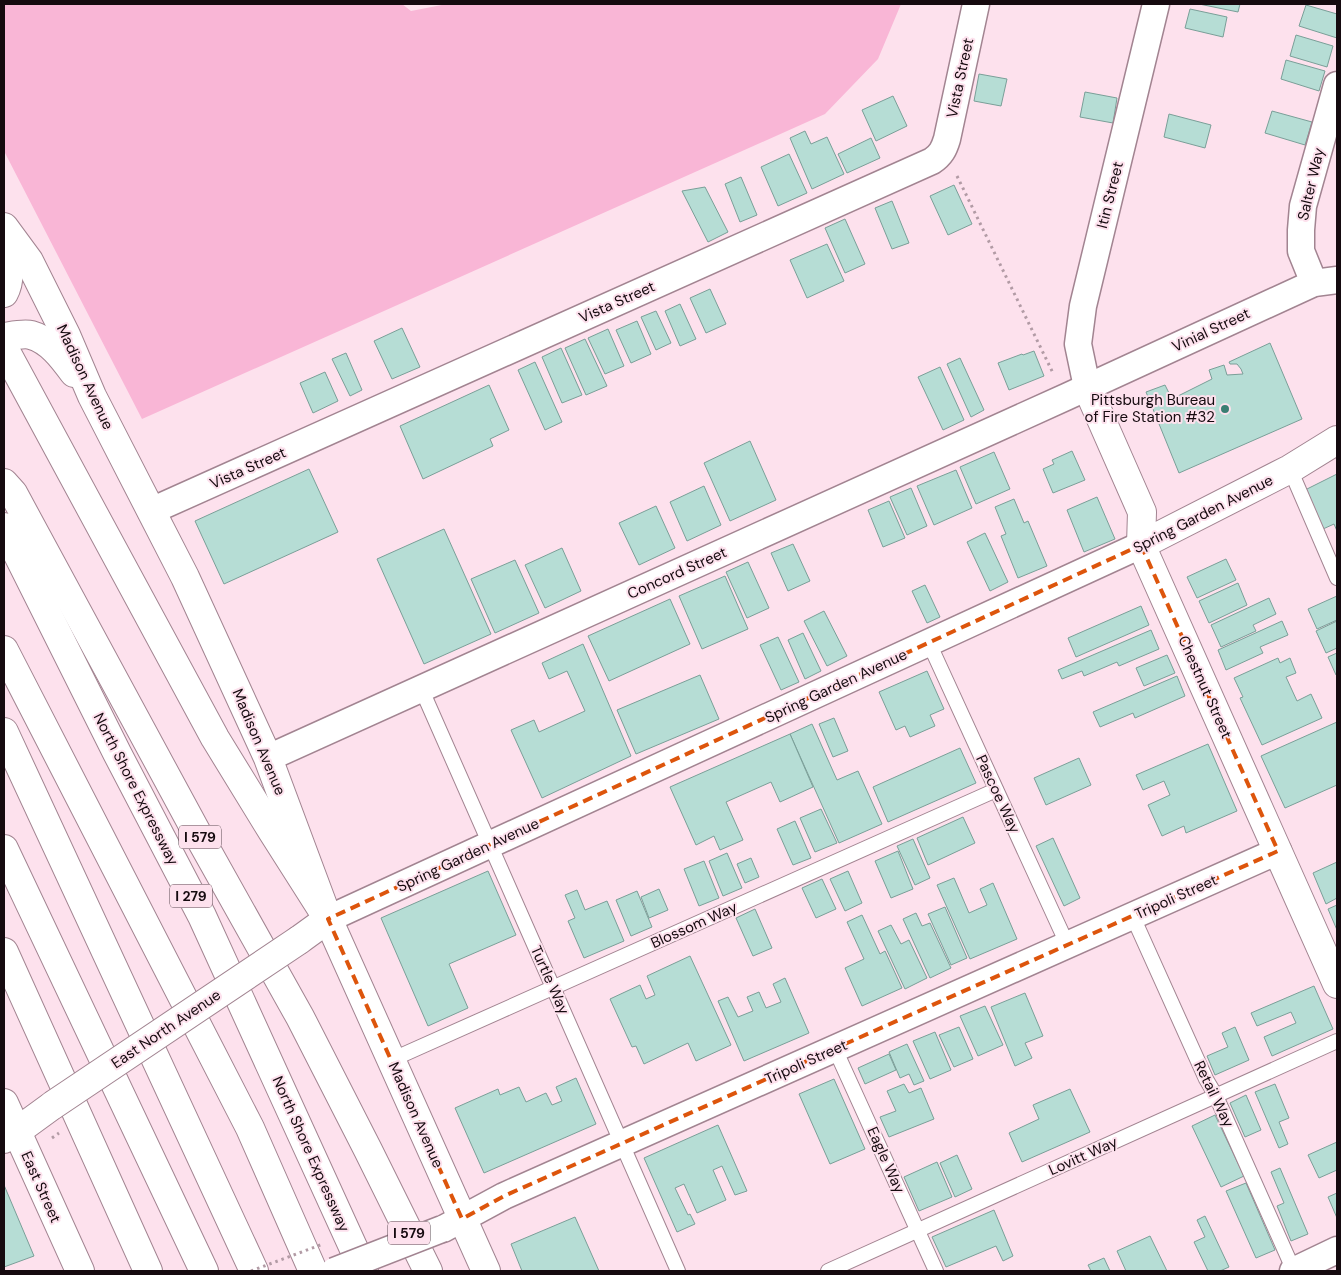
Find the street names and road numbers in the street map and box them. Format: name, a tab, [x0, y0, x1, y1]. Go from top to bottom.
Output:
street label: Vista Street	[942, 36, 978, 120]
street label: Salter Way	[1293, 145, 1329, 222]
street label: Itin Street	[1092, 159, 1128, 230]
street label: Vista Street	[576, 276, 658, 328]
street label: Vinial Street	[1169, 303, 1253, 357]
street label: Madison Avenue	[52, 321, 118, 433]
street label: Vista Street	[207, 442, 289, 494]
street label: Spring Garden Avenue	[1130, 470, 1276, 558]
street label: Concord Street	[624, 542, 730, 604]
street label: Chestnut Street	[1173, 632, 1237, 742]
street label: Spring Garden Avenue	[762, 644, 910, 728]
street label: Madison Avenue	[228, 686, 290, 798]
street label: North Shore Expressway	[89, 709, 183, 869]
street label: Pascoe Way	[971, 752, 1025, 837]
street label: Spring Garden Avenue	[394, 813, 542, 897]
road number: I 579	[179, 826, 221, 849]
street label: Tripoli Street	[1132, 870, 1221, 924]
road number: I 279	[170, 884, 212, 908]
street label: Blossom Way	[648, 897, 741, 953]
street label: Turtle Way	[526, 942, 574, 1018]
street label: East North Avenue	[107, 985, 225, 1073]
street label: Tripoli Street	[762, 1035, 851, 1089]
street label: Retail Way	[1189, 1057, 1239, 1131]
street label: Madison Avenue	[384, 1059, 448, 1171]
street label: North Shore Expressway	[268, 1073, 355, 1236]
street label: Eagle Way	[862, 1124, 910, 1197]
street label: Lovitt Way	[1045, 1132, 1121, 1180]
street label: East Street	[16, 1148, 66, 1226]
road number: I 579	[388, 1222, 430, 1244]

